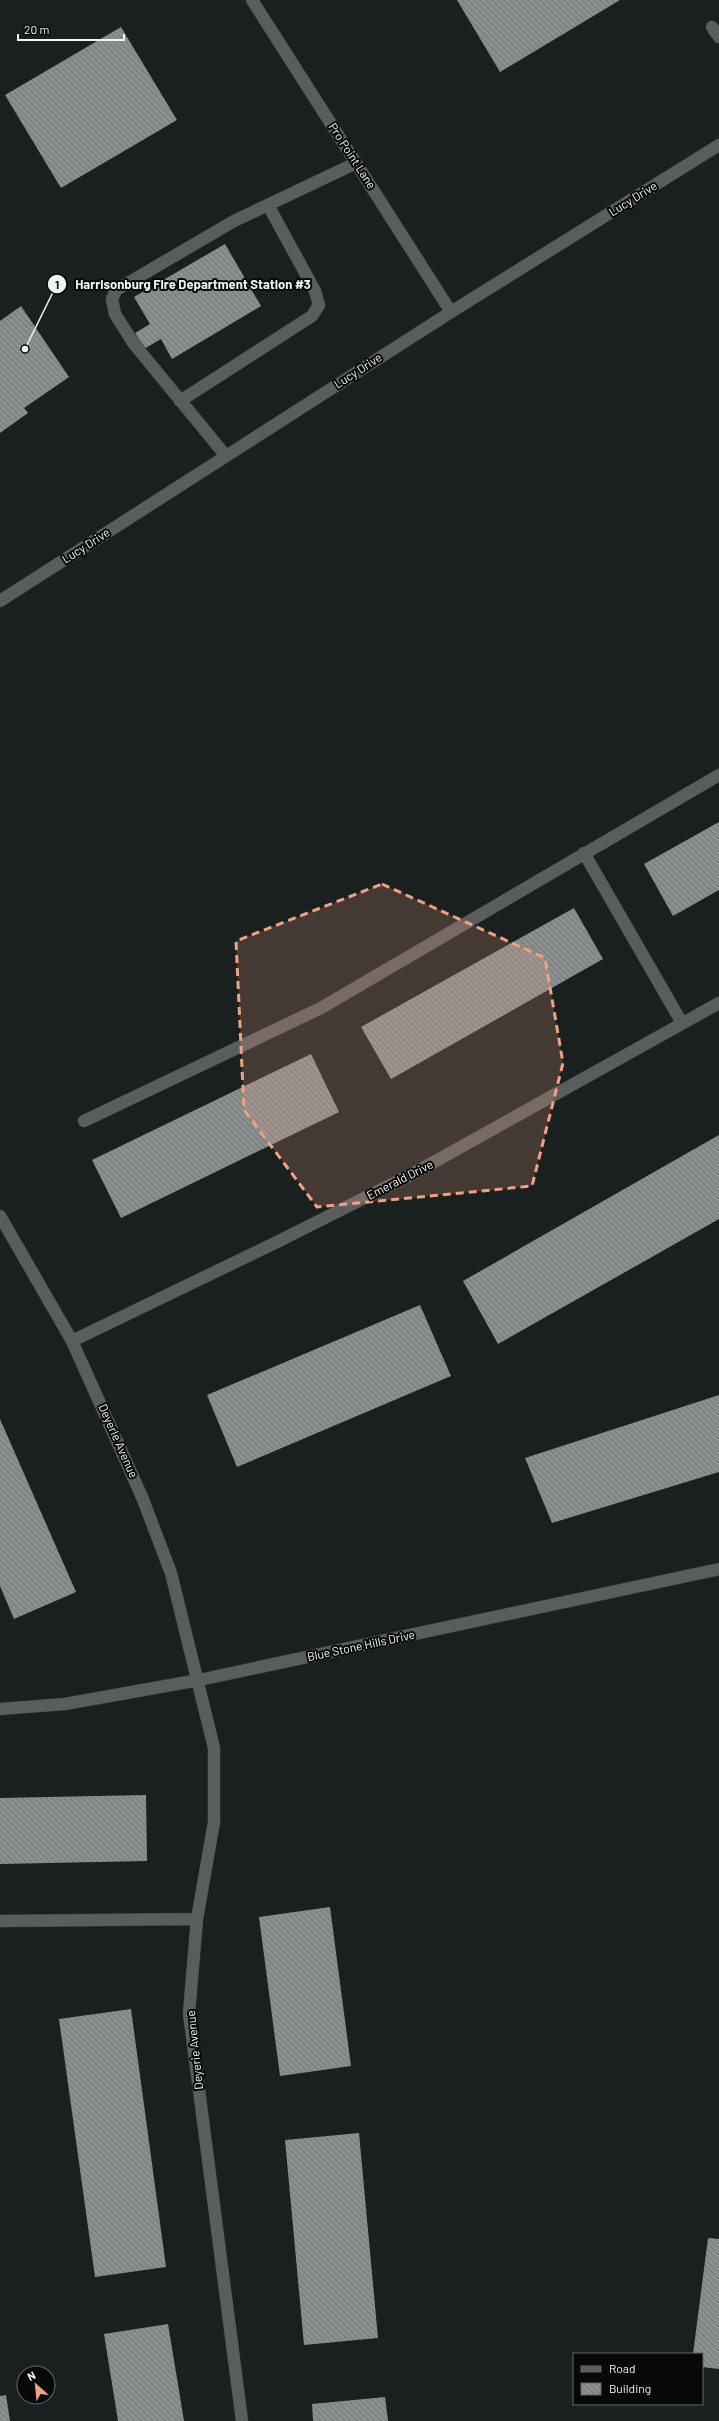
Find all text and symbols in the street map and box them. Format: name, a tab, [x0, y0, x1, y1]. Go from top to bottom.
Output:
scale bar	[18, 16, 124, 42]
text: 20 m	[24, 22, 50, 36]
street label: Pro Point Lane	[326, 120, 379, 191]
street label: Lucy Drive	[606, 178, 659, 218]
callout: Harrisonburg Fire Department Station #3	[47, 272, 319, 297]
text: Harrisonburg Fire Department Station #3	[75, 276, 311, 292]
text: 1	[55, 277, 59, 291]
street label: Lucy Drive	[331, 350, 384, 391]
street label: Lucy Drive	[59, 525, 112, 566]
street label: Emerald Drive	[364, 1156, 435, 1202]
street label: Deyerle Avenue	[96, 1401, 141, 1480]
street label: Blue Stone Hills Drive	[306, 1627, 416, 1663]
street label: Deyerie Avenue	[183, 2010, 205, 2090]
legend	[573, 2353, 703, 2405]
text: Road	[609, 2361, 636, 2375]
north arrow	[16, 2365, 56, 2405]
text: N	[25, 2368, 37, 2383]
text: Building	[609, 2381, 651, 2395]

